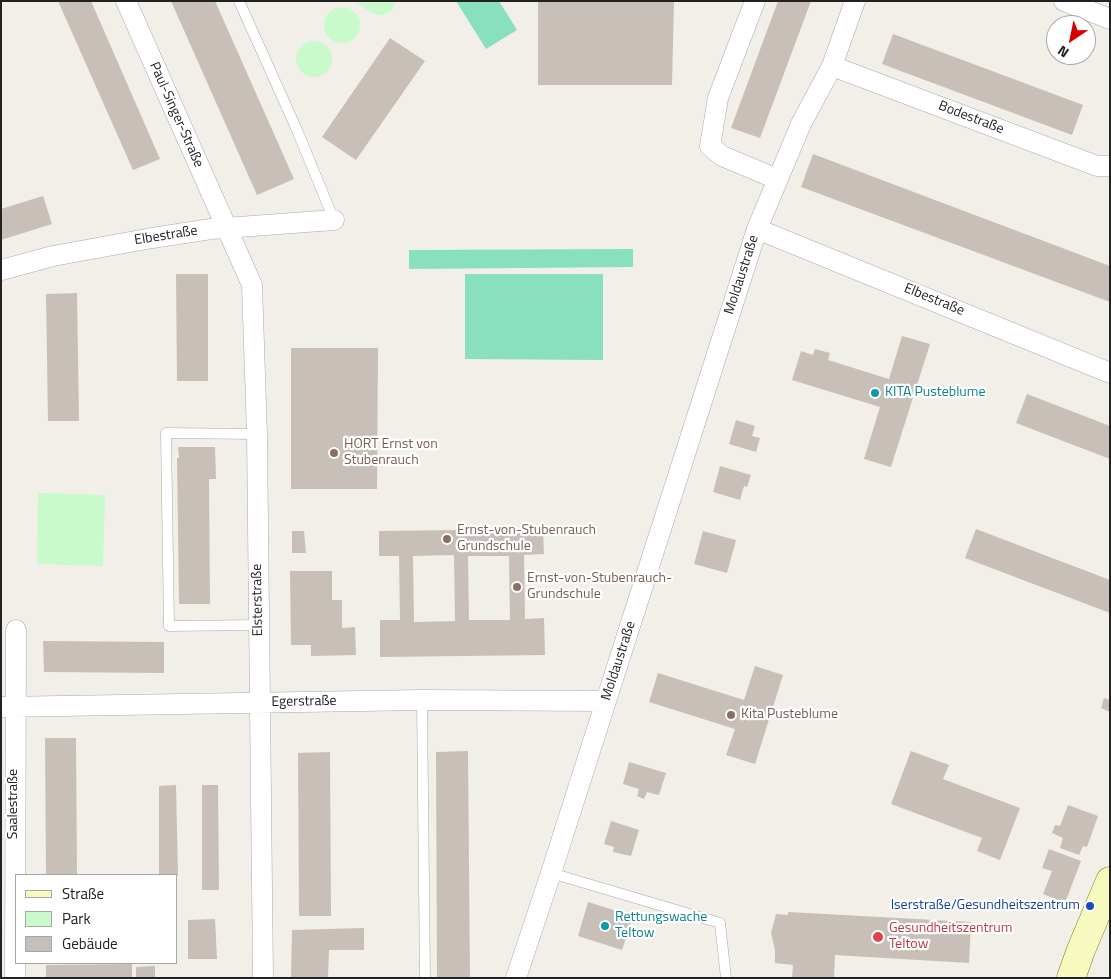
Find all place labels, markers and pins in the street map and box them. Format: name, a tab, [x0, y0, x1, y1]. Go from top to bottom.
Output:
place label: KITA Pusteblume	[885, 385, 986, 401]
marker: KITA Pusteblume	[869, 387, 881, 399]
place label: HORT Ernst von Stubenrauch	[344, 437, 438, 470]
marker: HORT Ernst von Stubenrauch	[328, 447, 340, 459]
place label: Ernst-von-Stubenrauch Grundschule	[457, 523, 596, 556]
marker: Ernst-von-Stubenrauch Grundschule	[441, 533, 453, 545]
place label: Ernst-von-Stubenrauch- Grundschule	[527, 571, 672, 604]
marker: Ernst-von-Stubenrauch- Grundschule	[511, 581, 523, 593]
place label: Kita Pusteblume	[741, 707, 838, 723]
marker: Kita Pusteblume	[725, 709, 737, 721]
place label: Iserstraße/Gesundheitszentrum	[891, 898, 1080, 914]
marker: Iserstraße/Gesundheitszentrum	[1084, 900, 1096, 912]
place label: Rettungswache Teltow	[615, 910, 707, 942]
marker: Rettungswache Teltow	[599, 920, 611, 932]
place label: Gesundheitszentrum Teltow	[889, 921, 1012, 954]
marker: Gesundheitszentrum Teltow	[871, 930, 885, 944]

